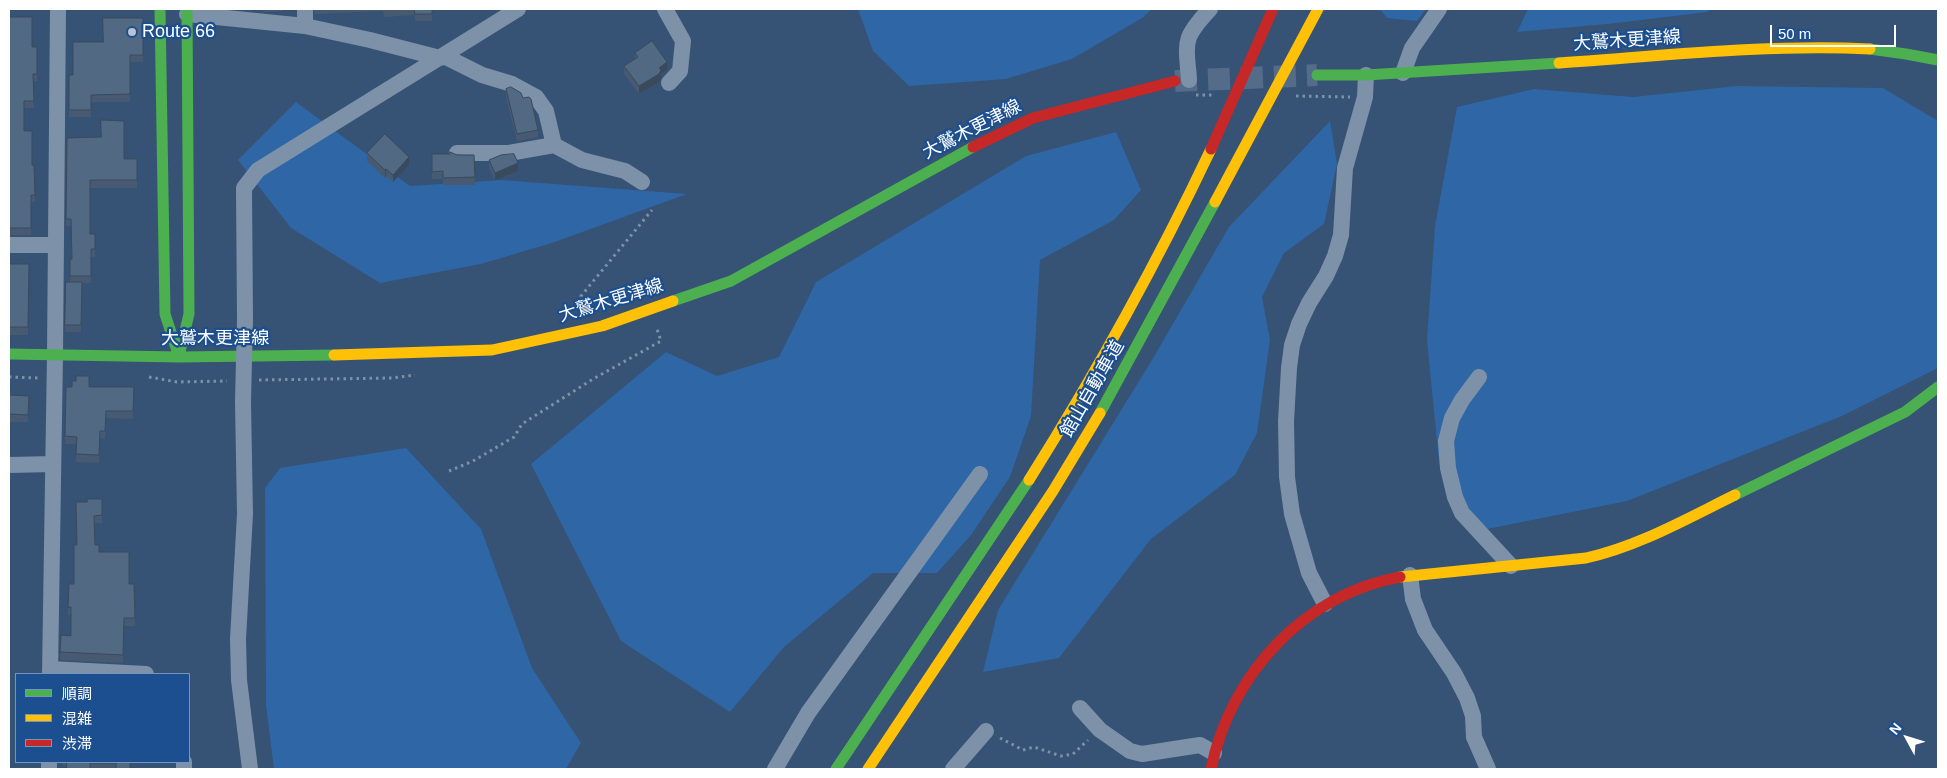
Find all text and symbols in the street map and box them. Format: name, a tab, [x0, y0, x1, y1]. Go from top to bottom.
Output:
scale bar	[1772, 15, 1898, 47]
place label: Route 66	[142, 21, 215, 43]
text: 50 m	[1778, 25, 1811, 42]
marker: Route 66	[126, 26, 138, 38]
street label: 大鷲木更津線	[1572, 26, 1682, 56]
street label: 大鷲木更津線	[919, 96, 1025, 164]
street label: 大鷲木更津線	[556, 275, 666, 327]
street label: 大鷲木更津線	[161, 328, 269, 350]
street label: 館山自動車道	[1057, 337, 1129, 441]
legend	[15, 673, 190, 763]
text: 順調	[62, 685, 92, 702]
text: 混雑	[62, 710, 92, 727]
north arrow	[1882, 713, 1932, 763]
text: N	[1886, 720, 1905, 738]
text: 渋滞	[62, 735, 92, 752]

